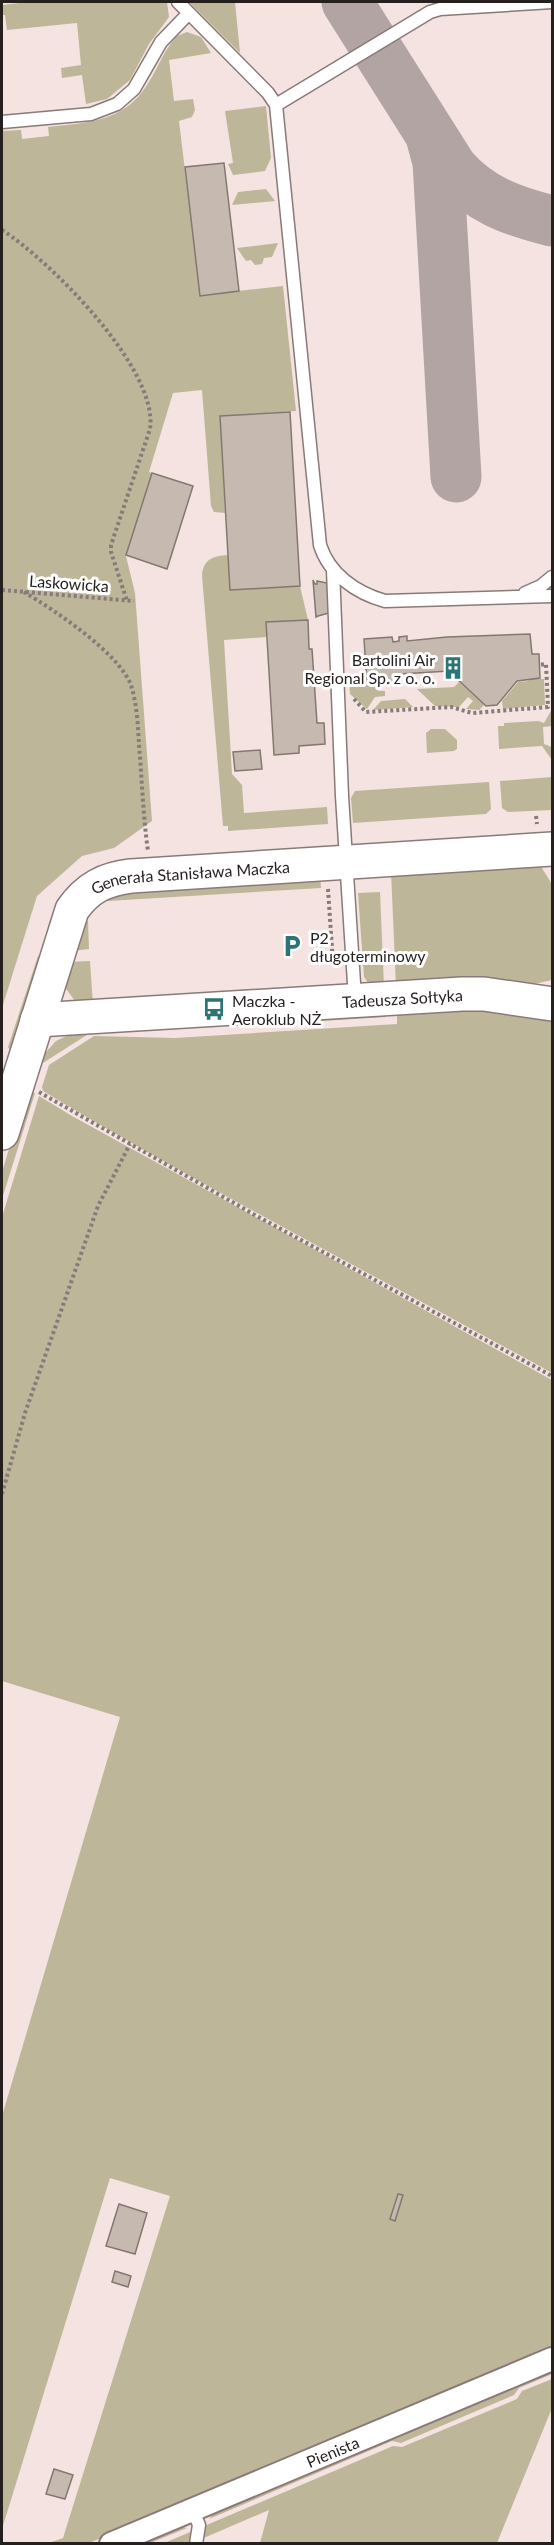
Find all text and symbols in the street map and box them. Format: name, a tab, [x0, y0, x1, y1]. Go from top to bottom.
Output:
street label: Laskowicka	[29, 571, 109, 595]
place label: Bartolini Air Regional Sp. z o. o.	[305, 650, 435, 687]
building icon: Bartolini Air Regional Sp. z o. o.	[440, 655, 466, 681]
street label: Generała Stanisława Maczka	[87, 856, 290, 897]
place label: P2 długoterminowy	[310, 928, 426, 965]
parking icon: P2 długoterminowy	[279, 933, 305, 959]
street label: Tadeusza Sołtyka	[341, 984, 463, 1011]
place label: Maczka - Aeroklub NŻ	[232, 991, 322, 1028]
bus stop icon: Maczka - Aeroklub NŻ	[201, 996, 227, 1022]
street label: Pienista	[303, 2432, 361, 2471]

